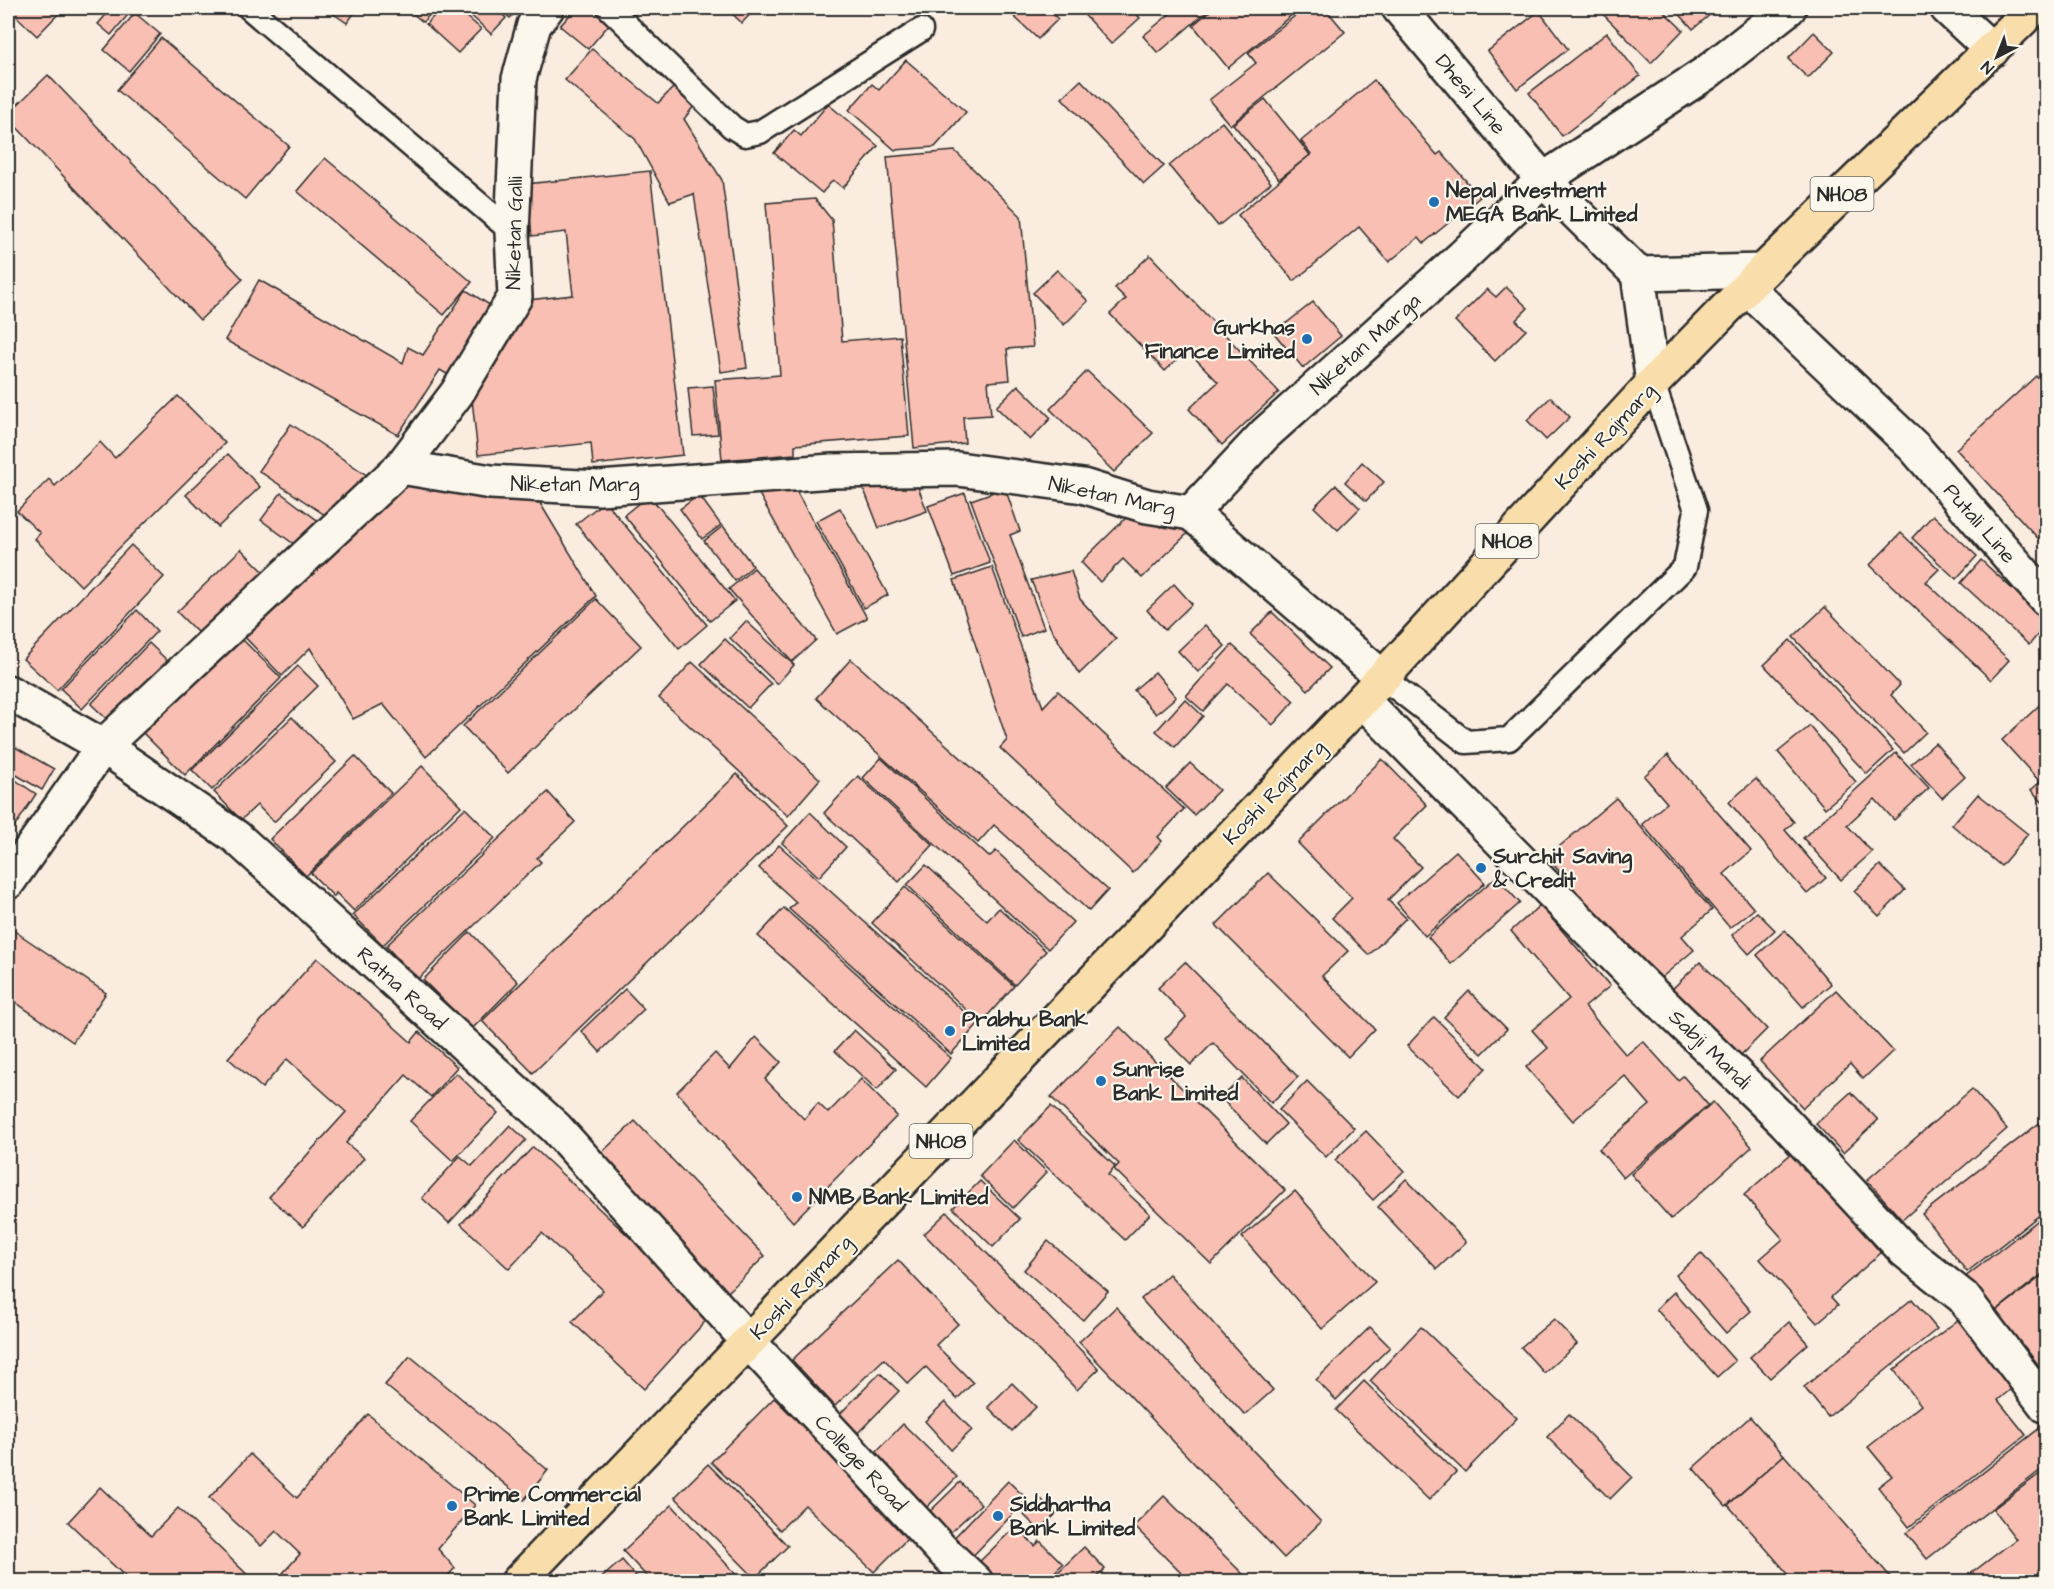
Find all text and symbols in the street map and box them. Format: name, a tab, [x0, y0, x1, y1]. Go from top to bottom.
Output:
north arrow	[1967, 27, 2027, 87]
street label: Dhesi Line	[1428, 48, 1513, 141]
text: N	[1977, 56, 1999, 79]
street label: Niketan Galli	[499, 176, 530, 290]
place label: Nepal Investment MEGA Bank Limited	[1446, 176, 1638, 229]
road number: NH08	[1810, 177, 1874, 211]
marker: Nepal Investment MEGA Bank Limited	[1427, 195, 1441, 209]
street label: Niketan Marga	[1304, 287, 1429, 403]
place label: Gurkhas Finance Limited	[1145, 313, 1295, 366]
marker: Gurkhas Finance Limited	[1300, 332, 1314, 346]
street label: Koshi Rajmarg	[1548, 377, 1664, 497]
street label: Niketan Marg	[1045, 469, 1178, 526]
street label: Niketan Marg	[510, 470, 640, 501]
street label: Putali Line	[1937, 477, 2023, 570]
road number: NH08	[1476, 524, 1538, 558]
street label: Koshi Rajmarg	[1217, 733, 1334, 853]
place label: Surchit Saving & Credit	[1492, 842, 1632, 895]
marker: Surchit Saving & Credit	[1474, 861, 1488, 875]
street label: Ratna Road	[350, 940, 453, 1037]
street label: Sabji Mandi	[1662, 1003, 1757, 1096]
place label: Prabhu Bank Limited	[962, 1005, 1088, 1058]
marker: Prabhu Bank Limited	[943, 1024, 957, 1038]
place label: Sunrise Bank Limited	[1112, 1055, 1239, 1108]
marker: Sunrise Bank Limited	[1094, 1074, 1108, 1088]
road number: NH08	[910, 1124, 972, 1158]
place label: NMB Bank Limited	[809, 1183, 988, 1212]
marker: NMB Bank Limited	[790, 1190, 804, 1204]
street label: Koshi Rajmarg	[744, 1228, 861, 1348]
street label: College Road	[806, 1408, 914, 1520]
place label: Prime Commercial Bank Limited	[464, 1480, 642, 1533]
place label: Siddhartha Bank Limited	[1009, 1490, 1136, 1543]
marker: Prime Commercial Bank Limited	[445, 1499, 459, 1513]
marker: Siddhartha Bank Limited	[991, 1509, 1005, 1523]

